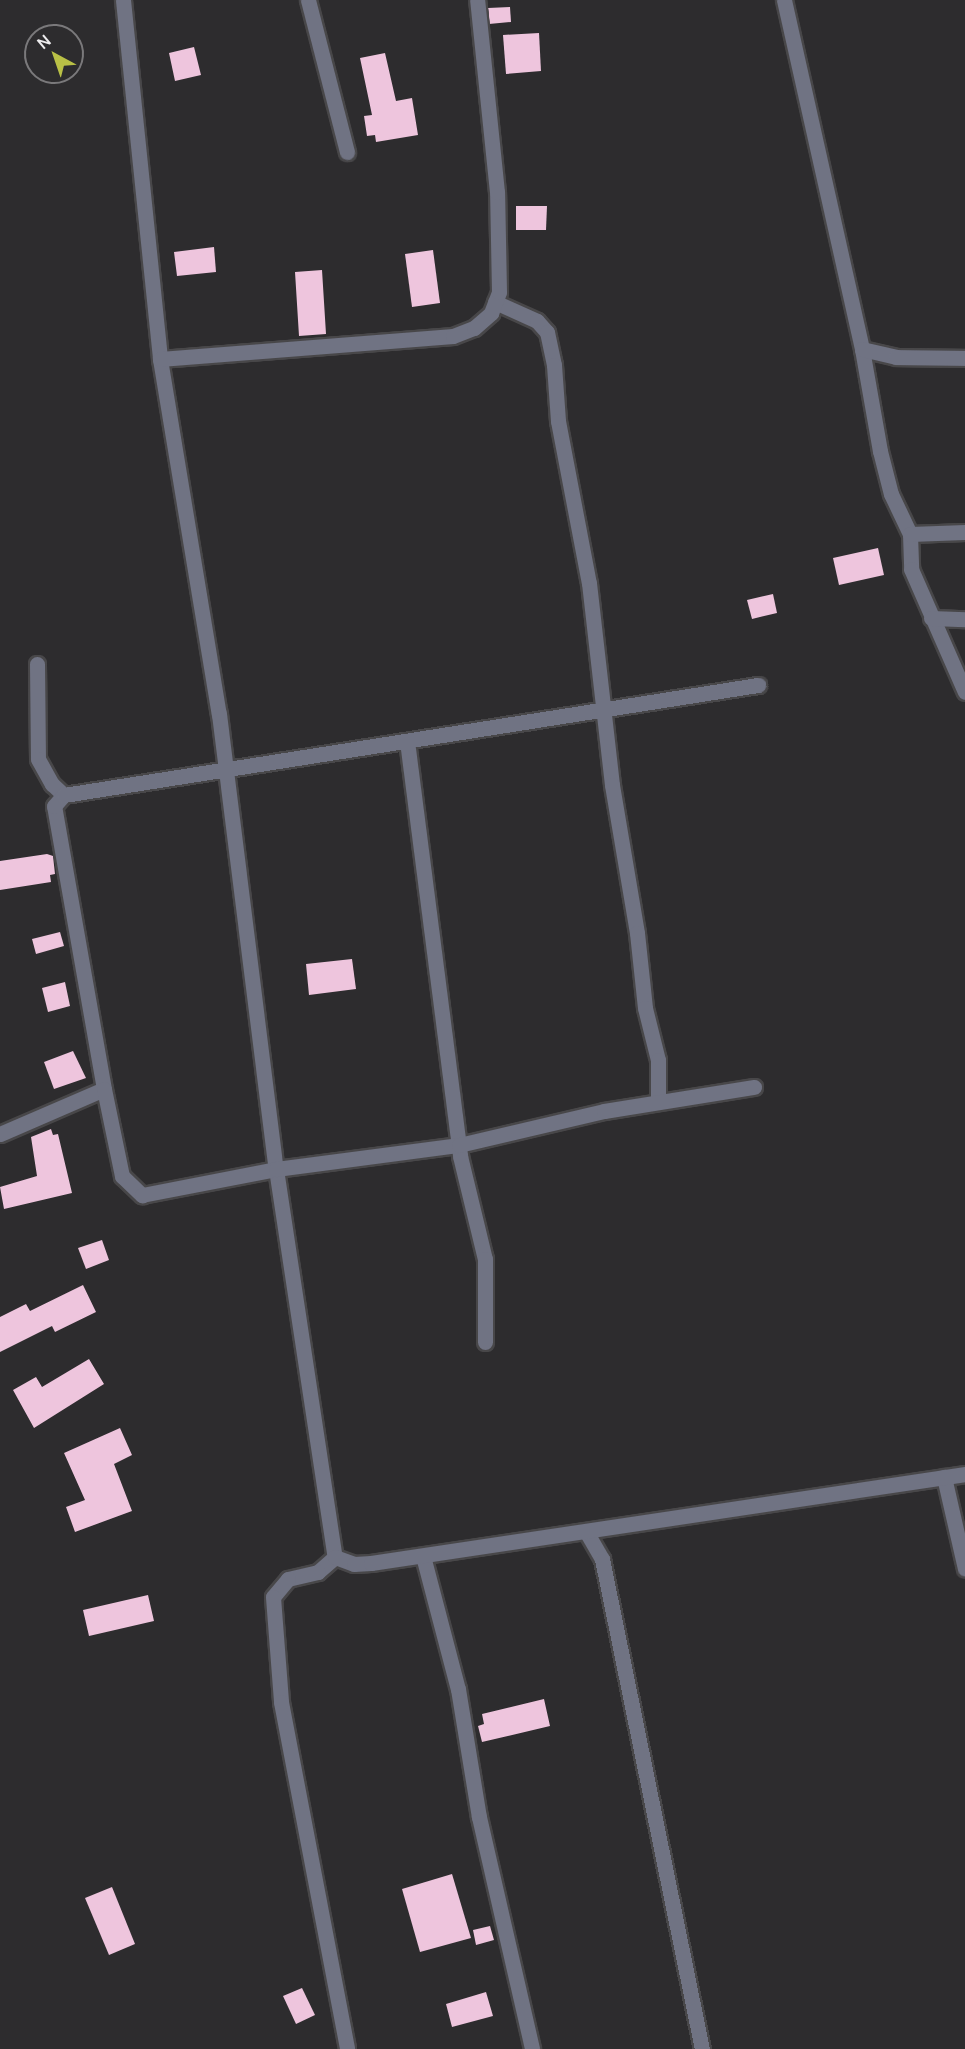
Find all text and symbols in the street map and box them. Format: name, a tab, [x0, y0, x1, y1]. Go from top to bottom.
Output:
north arrow	[24, 24, 84, 84]
text: N	[32, 30, 55, 54]

